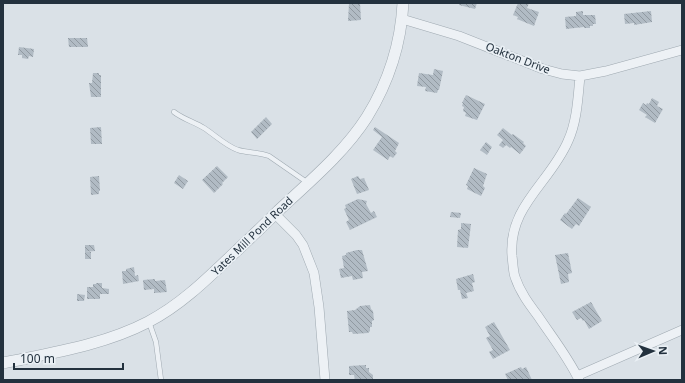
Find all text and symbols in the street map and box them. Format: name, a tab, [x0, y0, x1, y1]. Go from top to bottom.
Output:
street label: Oakton Drive	[484, 38, 553, 77]
street label: Yates Mill Pond Road	[208, 193, 296, 278]
north arrow	[633, 331, 673, 371]
scale bar	[14, 345, 123, 371]
text: N	[656, 346, 671, 355]
text: 100 m	[20, 350, 55, 367]

